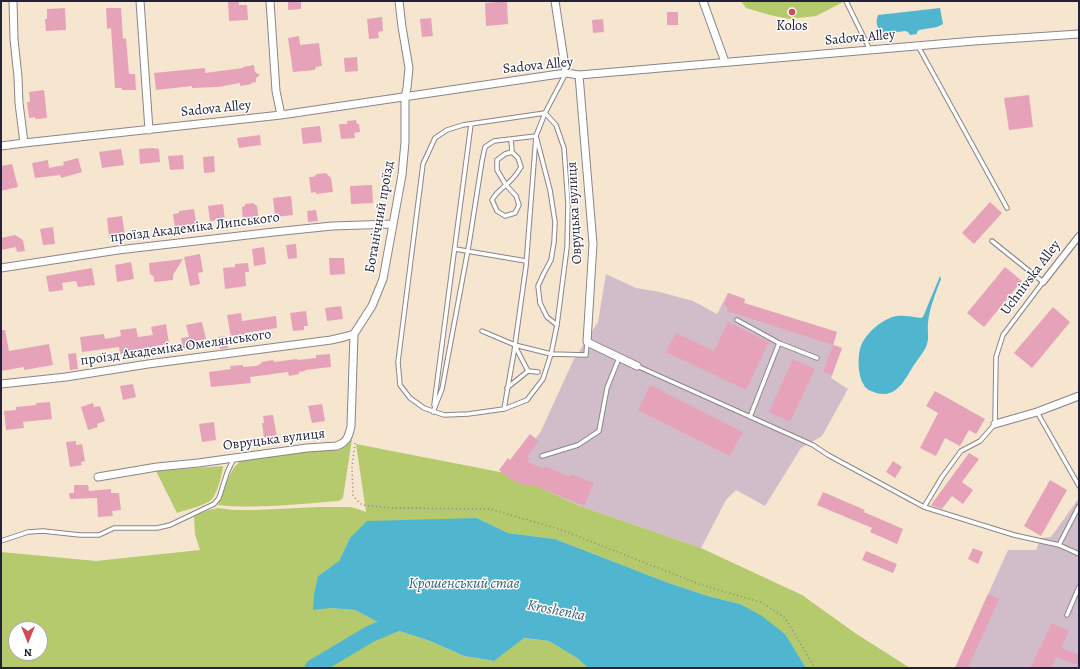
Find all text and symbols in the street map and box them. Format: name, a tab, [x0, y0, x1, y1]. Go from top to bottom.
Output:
marker: Kolos	[787, 7, 797, 17]
place label: Kolos	[776, 19, 808, 35]
street label: Sadova Alley	[824, 27, 896, 49]
street label: Sadova Alley	[502, 54, 574, 78]
street label: Sadova Alley	[180, 97, 252, 121]
street label: Ботанічний проїзд	[362, 160, 398, 274]
street label: Овруцька вулиця	[564, 161, 586, 265]
street label: проїзд Академіка Липського	[109, 209, 281, 247]
street label: Uchnivska Alley	[997, 237, 1065, 319]
street label: проїзд Академіка Омелянського	[79, 326, 273, 370]
street label: Овруцька вулиця	[222, 425, 326, 455]
water label: Крошенський став	[408, 575, 520, 593]
water label: Kroshenka	[525, 597, 587, 625]
north arrow	[8, 621, 48, 661]
text: N	[24, 645, 32, 660]

